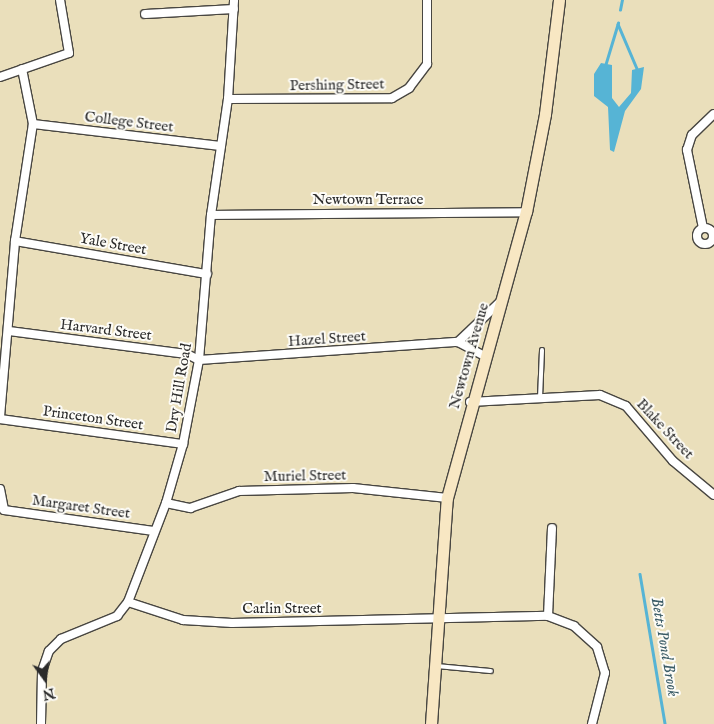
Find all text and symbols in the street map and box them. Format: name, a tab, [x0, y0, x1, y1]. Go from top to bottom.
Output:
street label: Pershing Street	[289, 75, 385, 95]
street label: College Street	[84, 108, 174, 136]
street label: Newtown Terrace	[313, 191, 423, 209]
street label: Yale Street	[78, 229, 148, 259]
street label: Newtown Avenue	[445, 301, 493, 411]
street label: Harvard Street	[59, 315, 153, 345]
street label: Hazel Street	[288, 327, 366, 351]
street label: Dry Hill Road	[162, 342, 196, 434]
street label: Blake Street	[633, 395, 697, 463]
street label: Princeton Street	[42, 402, 144, 434]
street label: Muriel Street	[263, 466, 347, 486]
street label: Margaret Street	[31, 491, 131, 523]
water label: Betts Pond Brook	[646, 596, 682, 698]
street label: Carlin Street	[242, 600, 322, 618]
north arrow	[20, 654, 70, 704]
text: N	[41, 683, 57, 704]

